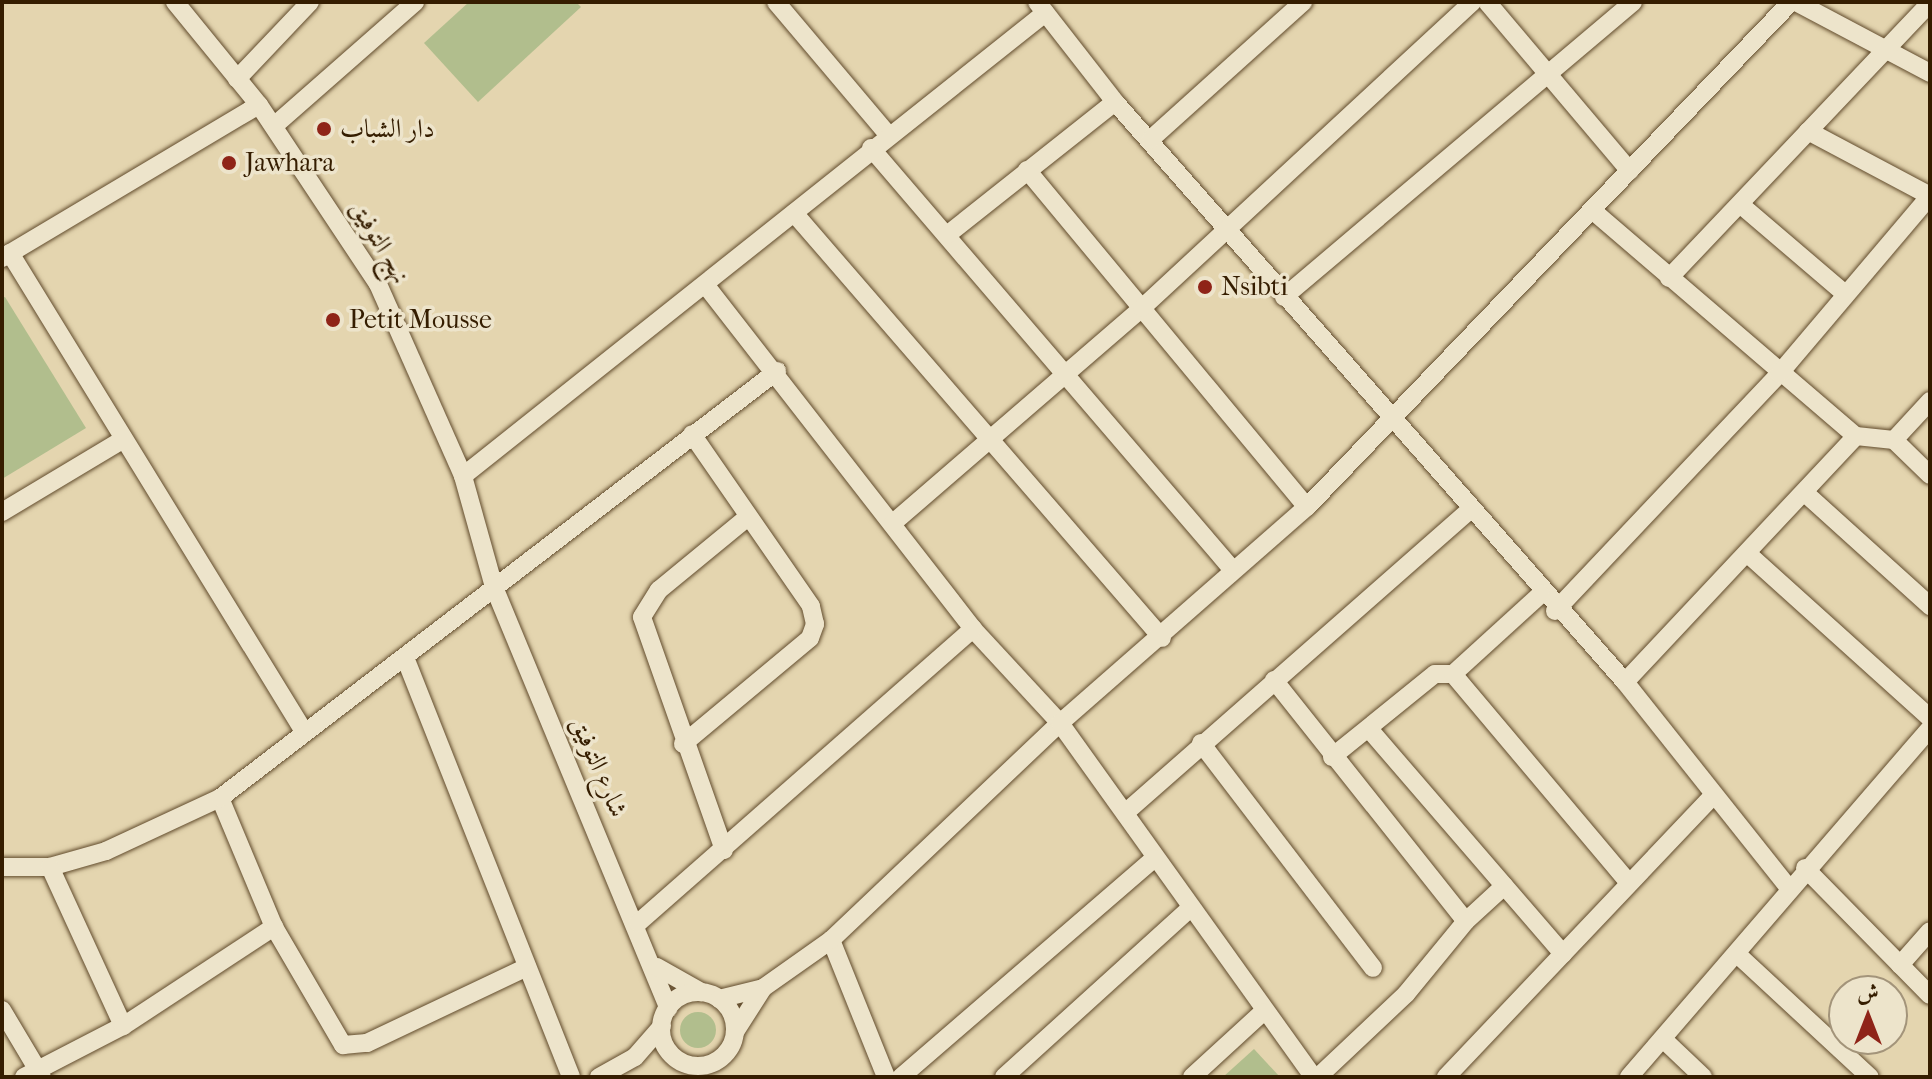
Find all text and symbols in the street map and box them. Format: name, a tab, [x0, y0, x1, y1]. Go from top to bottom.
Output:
place label: دار الشباب	[340, 113, 435, 145]
marker: دار الشباب	[315, 120, 333, 138]
place label: Jawhara	[245, 147, 335, 179]
marker: Jawhara	[220, 154, 238, 172]
street label: نهج التوفيق	[344, 195, 416, 289]
place label: Nsibti	[1221, 271, 1288, 303]
marker: Nsibti	[1196, 278, 1214, 296]
place label: Petit Mousse	[349, 304, 492, 336]
marker: Petit Mousse	[324, 311, 342, 329]
street label: شارع التوفيق	[564, 712, 634, 822]
north arrow	[1828, 975, 1908, 1055]
text: ش	[1857, 980, 1879, 1006]

